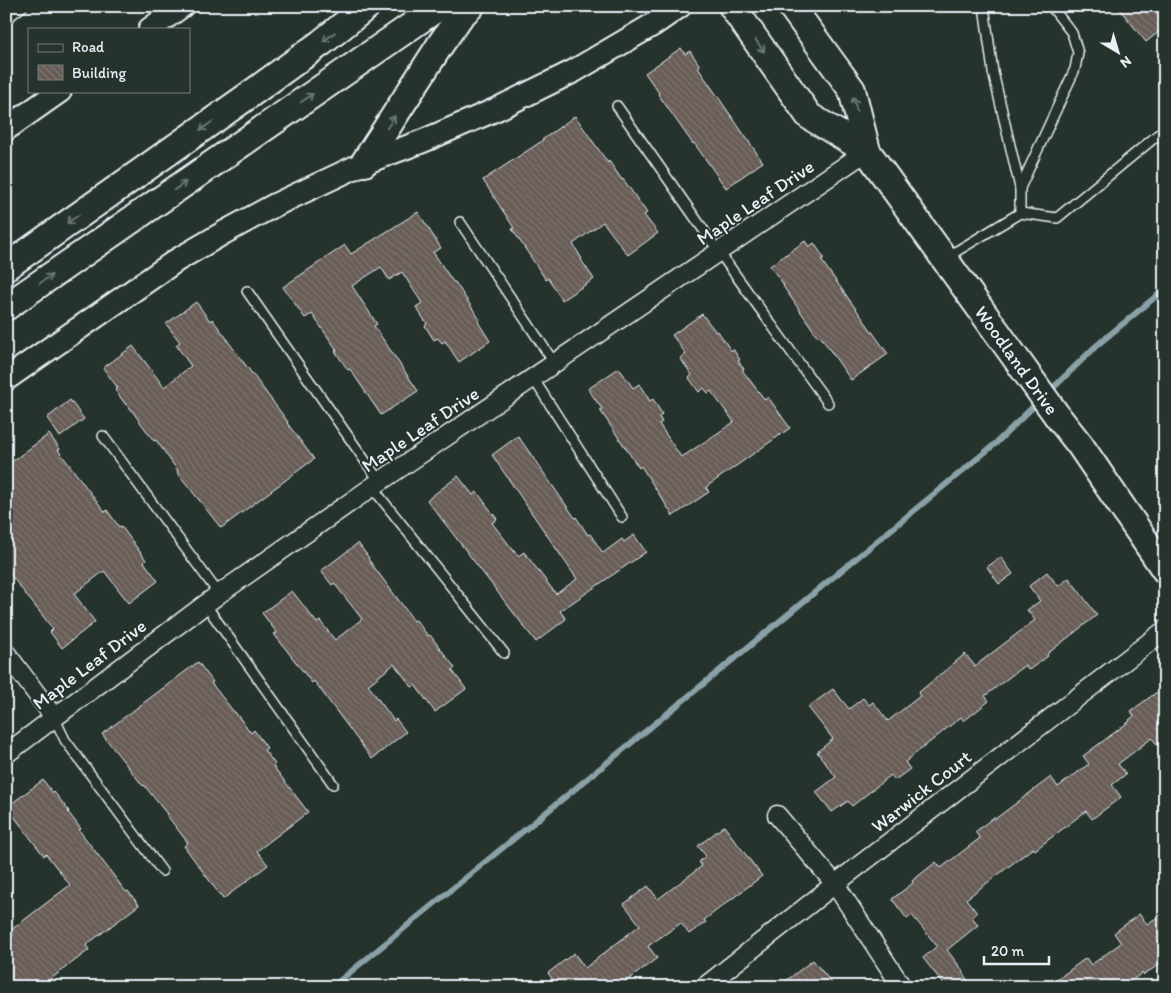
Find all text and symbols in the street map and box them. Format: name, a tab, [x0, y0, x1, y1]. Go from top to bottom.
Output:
legend	[28, 28, 190, 92]
north arrow	[1094, 28, 1144, 78]
one-way arrow	[323, 31, 336, 42]
text: Road	[72, 38, 105, 56]
one-way arrow	[755, 39, 765, 53]
text: N	[1117, 52, 1135, 71]
text: Building	[72, 64, 126, 82]
one-way arrow	[300, 93, 314, 103]
one-way arrow	[850, 97, 859, 113]
one-way arrow	[386, 116, 396, 130]
one-way arrow	[199, 121, 213, 131]
street label: Maple Leaf Drive	[692, 155, 818, 250]
one-way arrow	[172, 181, 186, 191]
one-way arrow	[67, 214, 80, 225]
one-way arrow	[39, 274, 53, 284]
street label: Woodland Drive	[970, 301, 1064, 419]
street label: Maple Leaf Drive	[357, 382, 483, 477]
street label: Maple Leaf Drive	[28, 614, 151, 715]
street label: Warwick Court	[867, 745, 976, 838]
scale bar	[984, 933, 1048, 965]
text: 20 m	[991, 942, 1025, 960]

